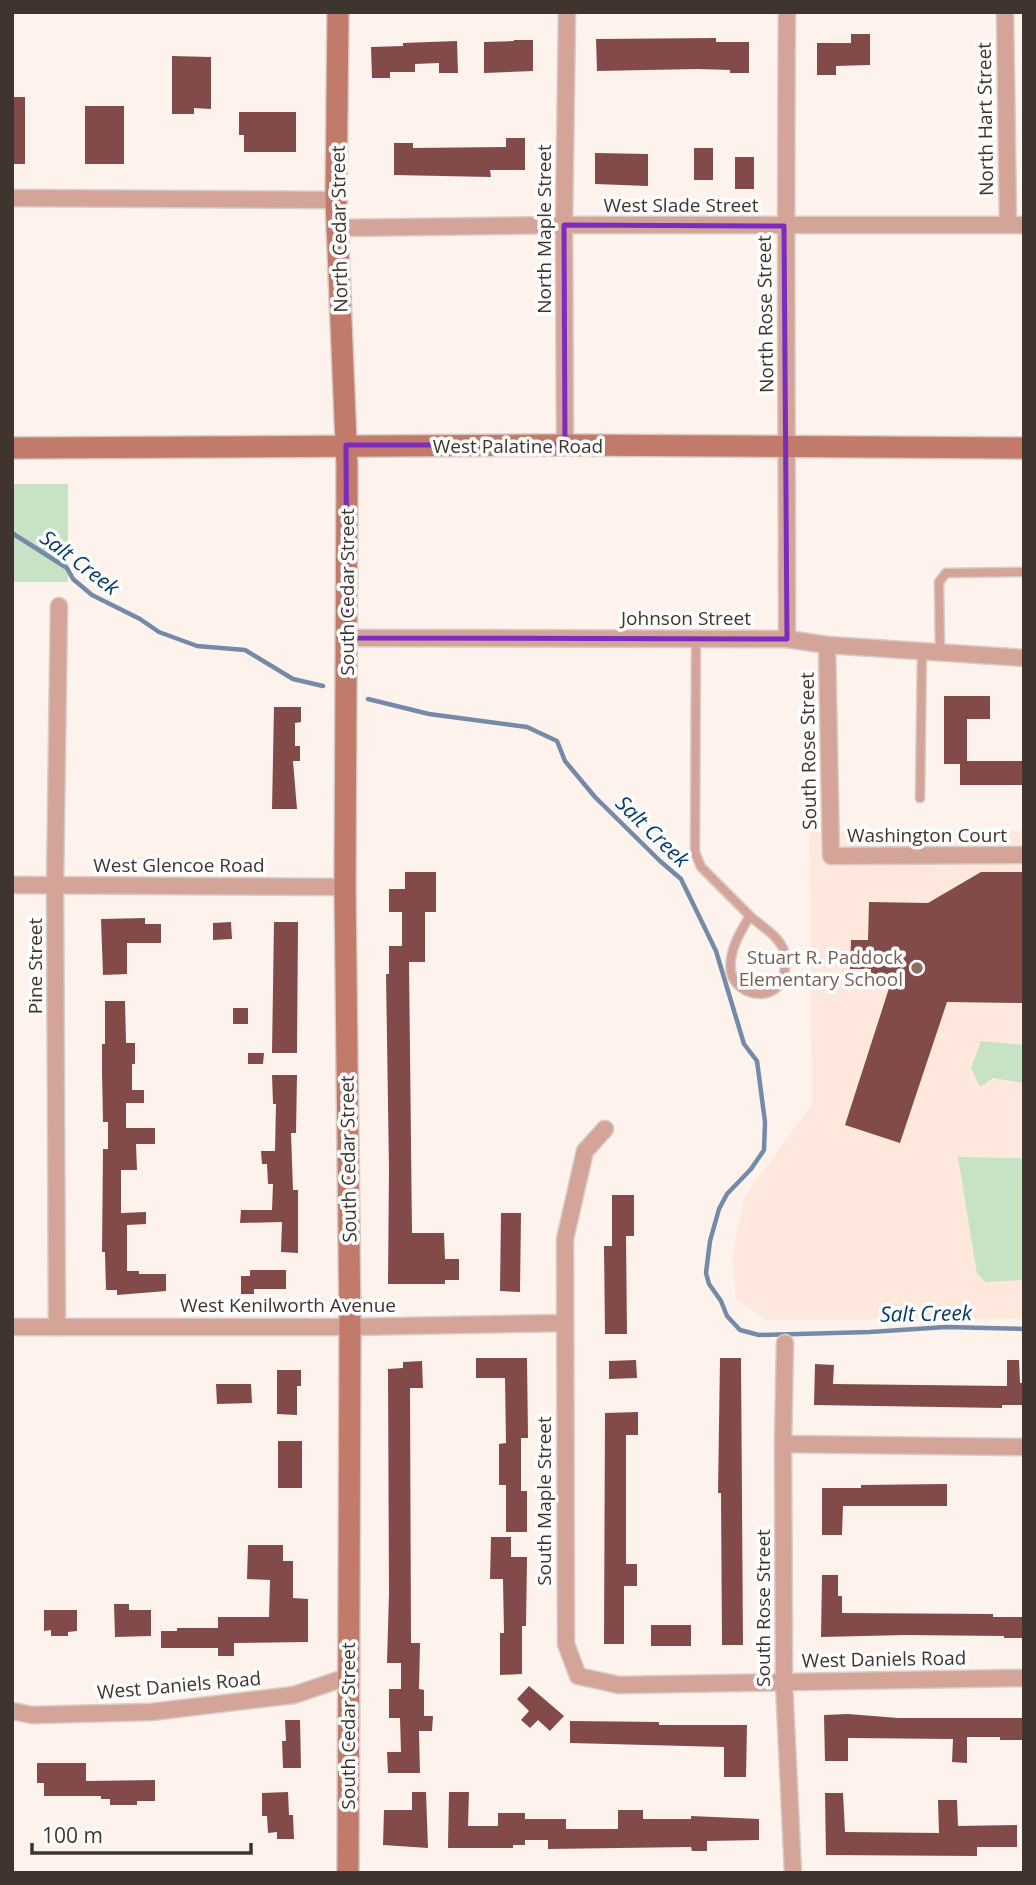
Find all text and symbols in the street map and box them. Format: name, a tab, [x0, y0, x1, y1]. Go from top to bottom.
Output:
street label: North Hart Street	[971, 42, 999, 196]
street label: North Maple Street	[531, 144, 557, 314]
street label: North Cedar Street	[325, 145, 353, 313]
street label: West Slade Street	[603, 192, 759, 218]
street label: North Rose Street	[751, 235, 779, 393]
street label: West Palatine Road	[433, 433, 603, 459]
street label: South Cedar Street	[334, 508, 360, 676]
water label: Salt Creek	[35, 523, 126, 601]
street label: Johnson Street	[619, 605, 751, 631]
street label: South Rose Street	[794, 672, 822, 830]
water label: Salt Creek	[610, 789, 696, 874]
street label: Washington Court	[847, 822, 1007, 848]
street label: West Glencoe Road	[93, 852, 265, 878]
street label: Pine Street	[22, 918, 48, 1014]
place label: Stuart R. Paddock Elementary School	[739, 944, 903, 992]
marker: Stuart R. Paddock Elementary School	[909, 960, 925, 976]
street label: South Cedar Street	[334, 1075, 362, 1243]
street label: West Kenilworth Avenue	[180, 1292, 396, 1318]
water label: Salt Creek	[880, 1298, 973, 1328]
street label: South Maple Street	[531, 1416, 557, 1586]
street label: South Rose Street	[750, 1529, 776, 1687]
street label: South Cedar Street	[335, 1642, 361, 1810]
street label: West Daniels Road	[802, 1645, 966, 1673]
street label: West Daniels Road	[96, 1665, 262, 1705]
scale bar	[32, 1812, 250, 1856]
text: 100 m	[42, 1821, 103, 1849]

